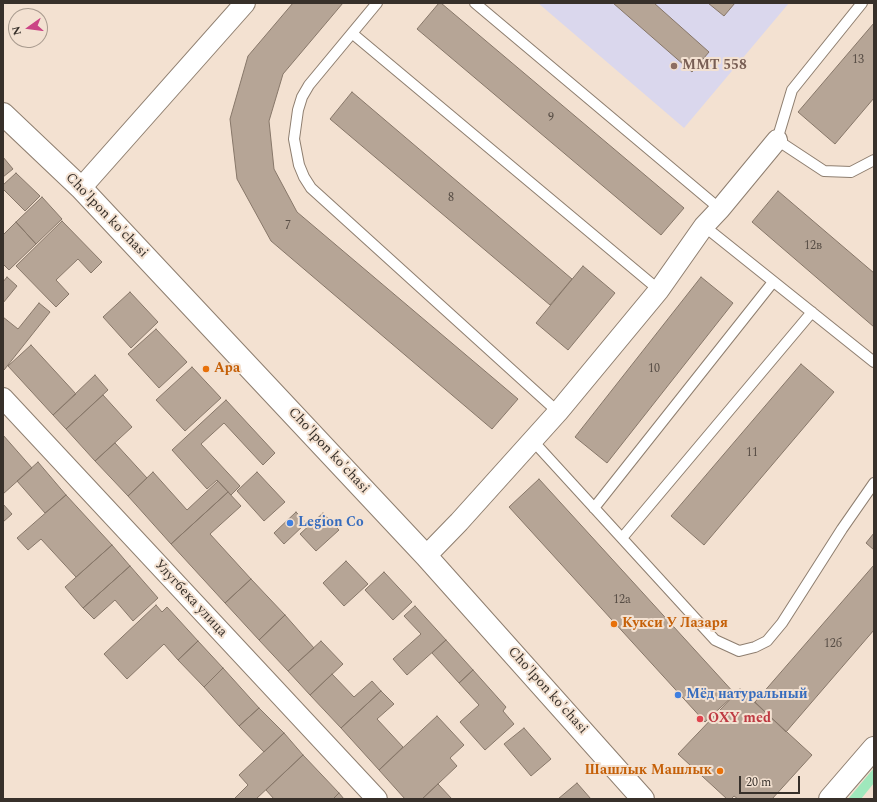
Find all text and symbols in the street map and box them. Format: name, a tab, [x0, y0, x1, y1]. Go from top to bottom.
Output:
north arrow	[8, 8, 48, 48]
text: N	[8, 24, 26, 37]
house number: 13	[852, 54, 864, 68]
place label: MMT 558	[682, 58, 747, 74]
marker: MMT 558	[669, 61, 679, 71]
house number: 9	[548, 112, 554, 126]
street label: Cho'lpon ko'chasi	[61, 170, 151, 262]
house number: 8	[448, 192, 454, 206]
house number: 7	[285, 220, 291, 234]
house number: 12в	[804, 240, 822, 254]
place label: Ара	[214, 361, 240, 377]
house number: 10	[648, 363, 660, 377]
marker: Ара	[201, 364, 211, 374]
street label: Cho'lpon ko'chasi	[284, 405, 372, 497]
house number: 11	[746, 447, 758, 461]
place label: Legion Co	[298, 515, 364, 531]
marker: Legion Co	[285, 518, 295, 528]
street label: Улугбека улица	[150, 557, 230, 641]
house number: 12а	[613, 594, 631, 608]
place label: Кукси У Лазаря	[622, 616, 728, 632]
marker: Кукси У Лазаря	[609, 619, 619, 629]
house number: 12б	[824, 638, 842, 652]
street label: Cho'lpon ko'chasi	[504, 644, 590, 738]
place label: Мёд натуральный	[686, 687, 808, 703]
marker: Мёд натуральный	[673, 690, 683, 700]
place label: OXY med	[708, 711, 771, 727]
marker: OXY med	[695, 714, 705, 724]
place label: Шашлык Машлык	[585, 763, 712, 779]
marker: Шашлык Машлык	[715, 766, 725, 776]
scale bar	[741, 768, 802, 794]
text: 20 m	[746, 773, 771, 792]

